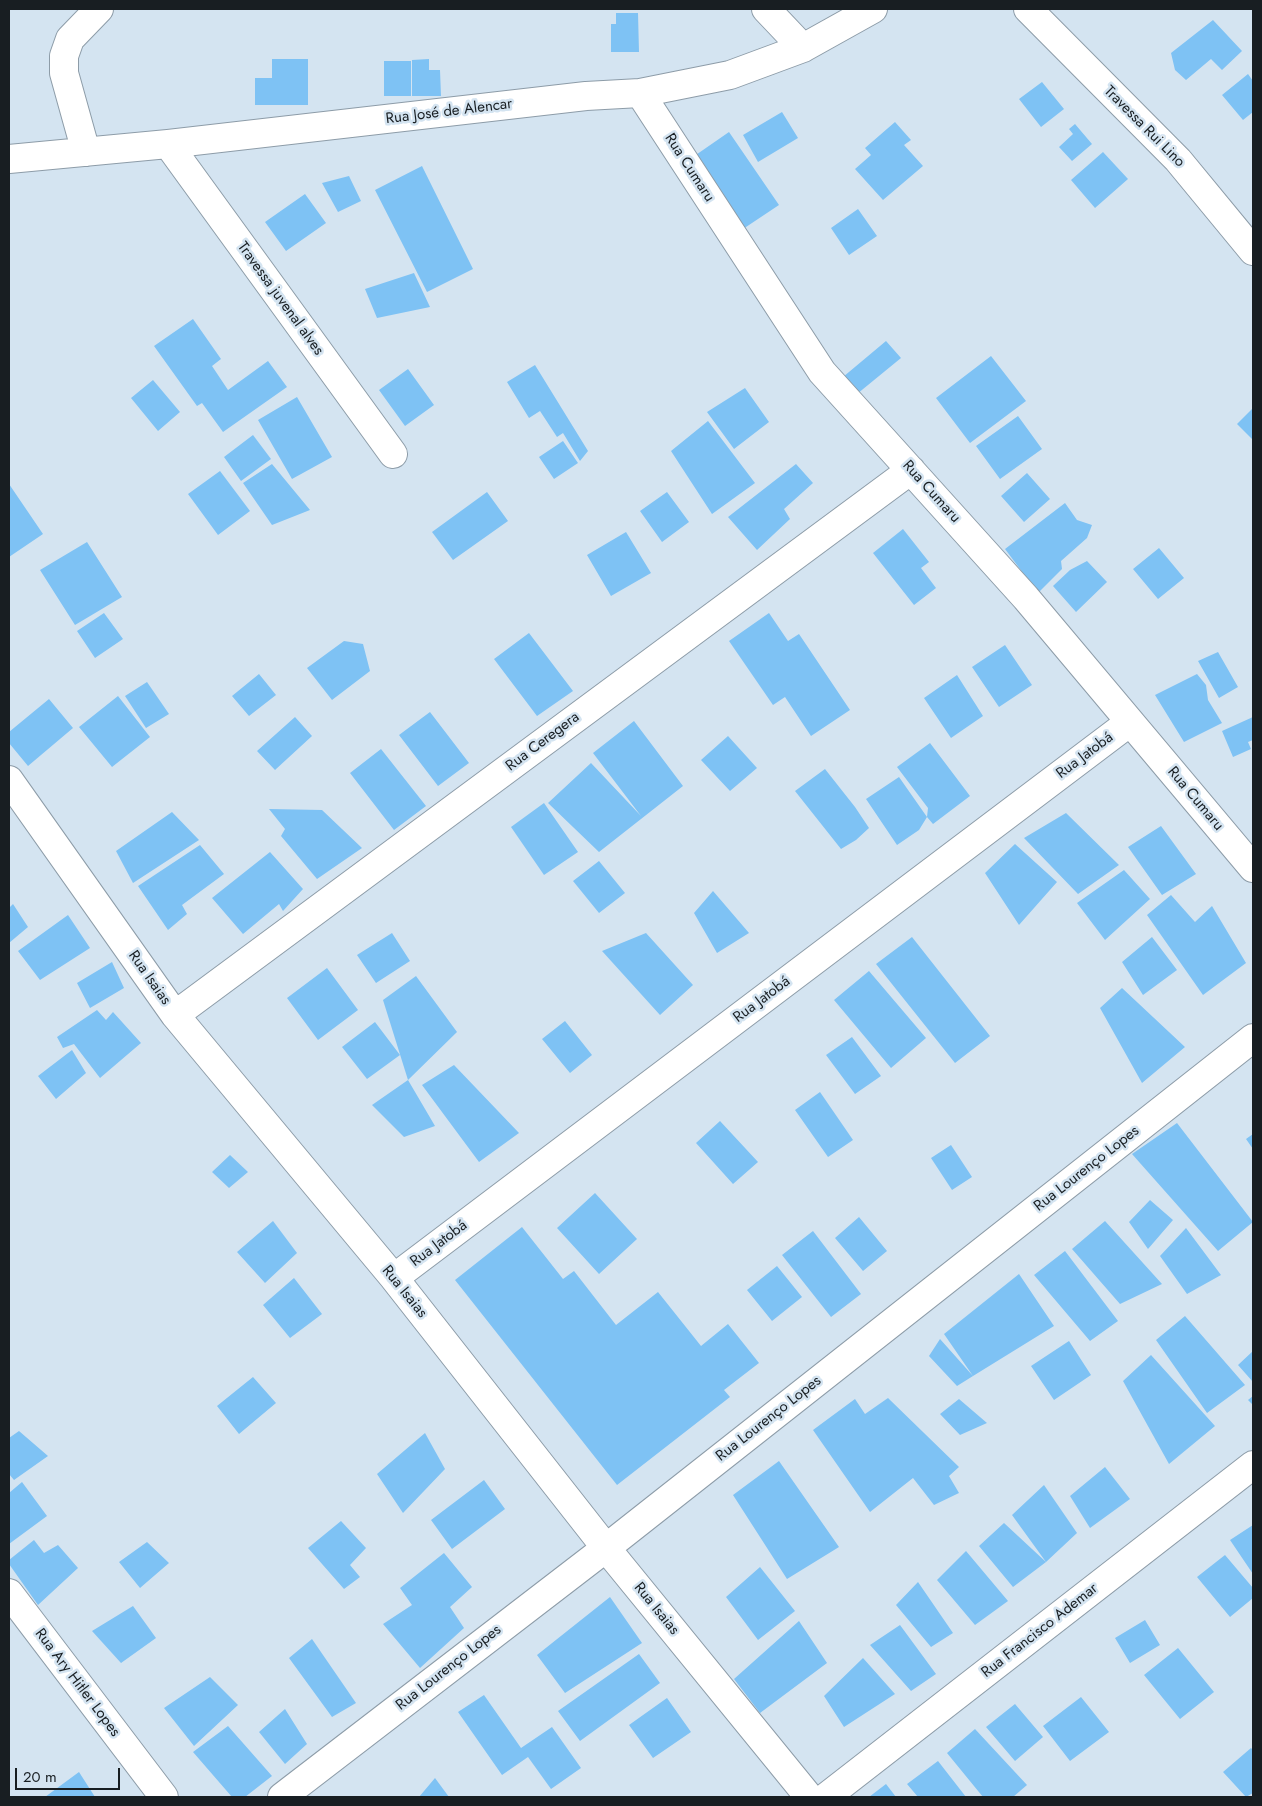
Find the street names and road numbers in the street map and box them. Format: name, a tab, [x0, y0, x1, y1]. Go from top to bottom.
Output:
street label: Travessa Rui Lino	[1100, 83, 1188, 171]
street label: Rua José de Alencar	[385, 95, 513, 129]
street label: Rua Cumaru	[660, 130, 718, 206]
street label: Travessa juvenal alves	[233, 239, 327, 359]
street label: Rua Cumaru	[898, 457, 964, 527]
street label: Rua Ceregera	[503, 709, 583, 775]
street label: Rua Jatobá	[1053, 729, 1117, 783]
street label: Rua Cumaru	[1163, 763, 1227, 835]
street label: Rua Isaias	[124, 947, 174, 1009]
street label: Rua Jatobá	[730, 973, 794, 1027]
street label: Rua Lourenço Lopes	[1031, 1122, 1143, 1216]
street label: Rua Jatobá	[407, 1217, 471, 1271]
street label: Rua Isaias	[377, 1262, 431, 1322]
street label: Rua Lourenço Lopes	[713, 1372, 825, 1466]
street label: Rua Isaias	[629, 1579, 683, 1639]
street label: Rua Francisco Ademar	[978, 1580, 1102, 1682]
street label: Rua Lourenço Lopes	[393, 1621, 505, 1715]
street label: Rua Ary Hitler Lopes	[30, 1625, 124, 1741]

